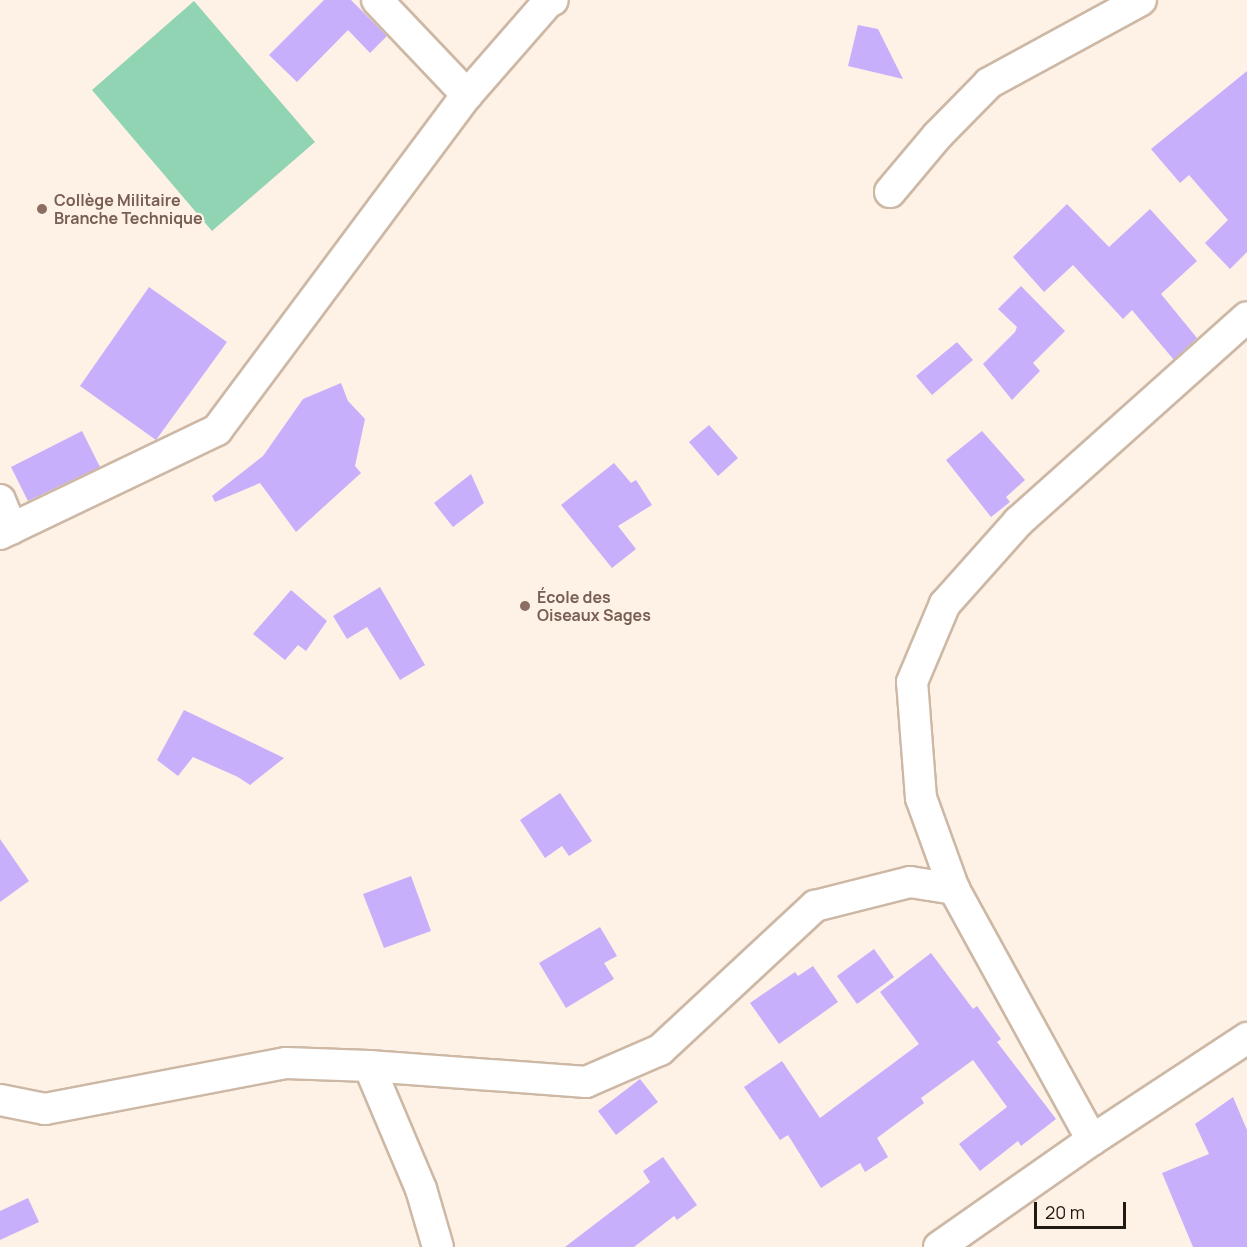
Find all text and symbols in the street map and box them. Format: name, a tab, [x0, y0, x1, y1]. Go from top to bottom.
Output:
place label: Collège Militaire Branche Technique	[54, 190, 203, 228]
marker: Collège Militaire Branche Technique	[35, 202, 49, 216]
place label: École des Oiseaux Sages	[537, 587, 651, 625]
marker: École des Oiseaux Sages	[518, 599, 532, 613]
scale bar	[1037, 1190, 1128, 1228]
text: 20 m	[1045, 1200, 1085, 1224]

